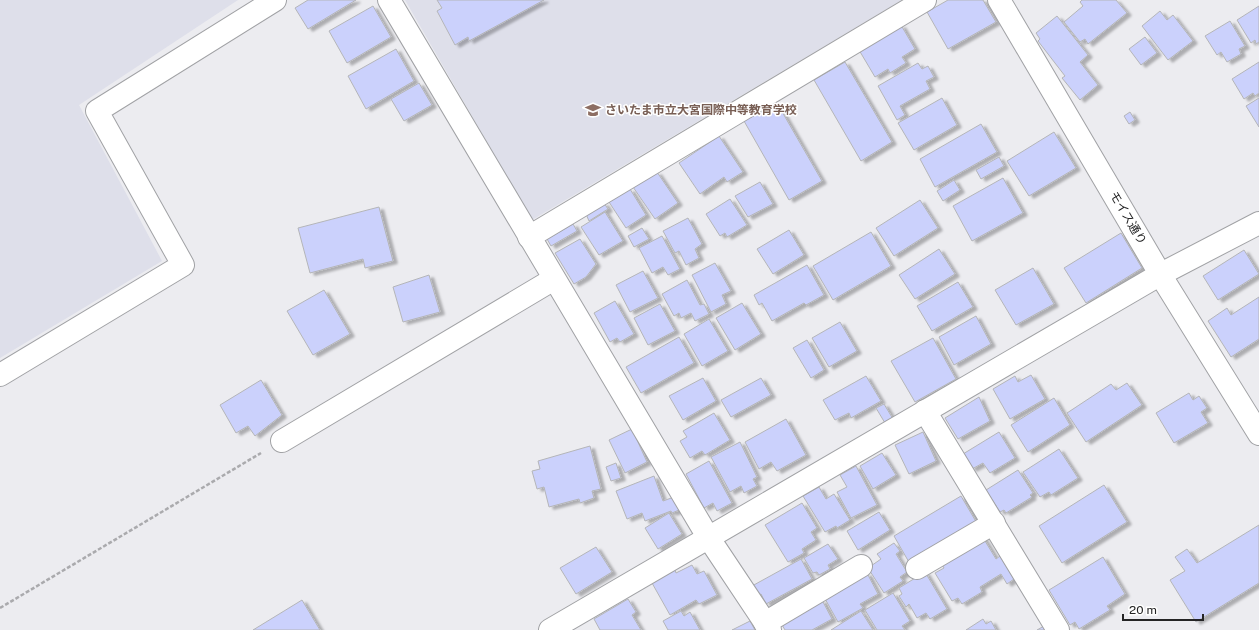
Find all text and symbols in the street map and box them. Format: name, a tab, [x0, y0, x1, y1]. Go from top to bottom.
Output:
school or university icon: さいたま市立大宮国際中等教育学校	[584, 101, 602, 119]
place label: さいたま市立大宮国際中等教育学校	[605, 103, 797, 117]
street label: モイス通り	[1107, 189, 1149, 247]
scale bar	[1123, 596, 1203, 622]
text: 20 m	[1129, 603, 1157, 617]

